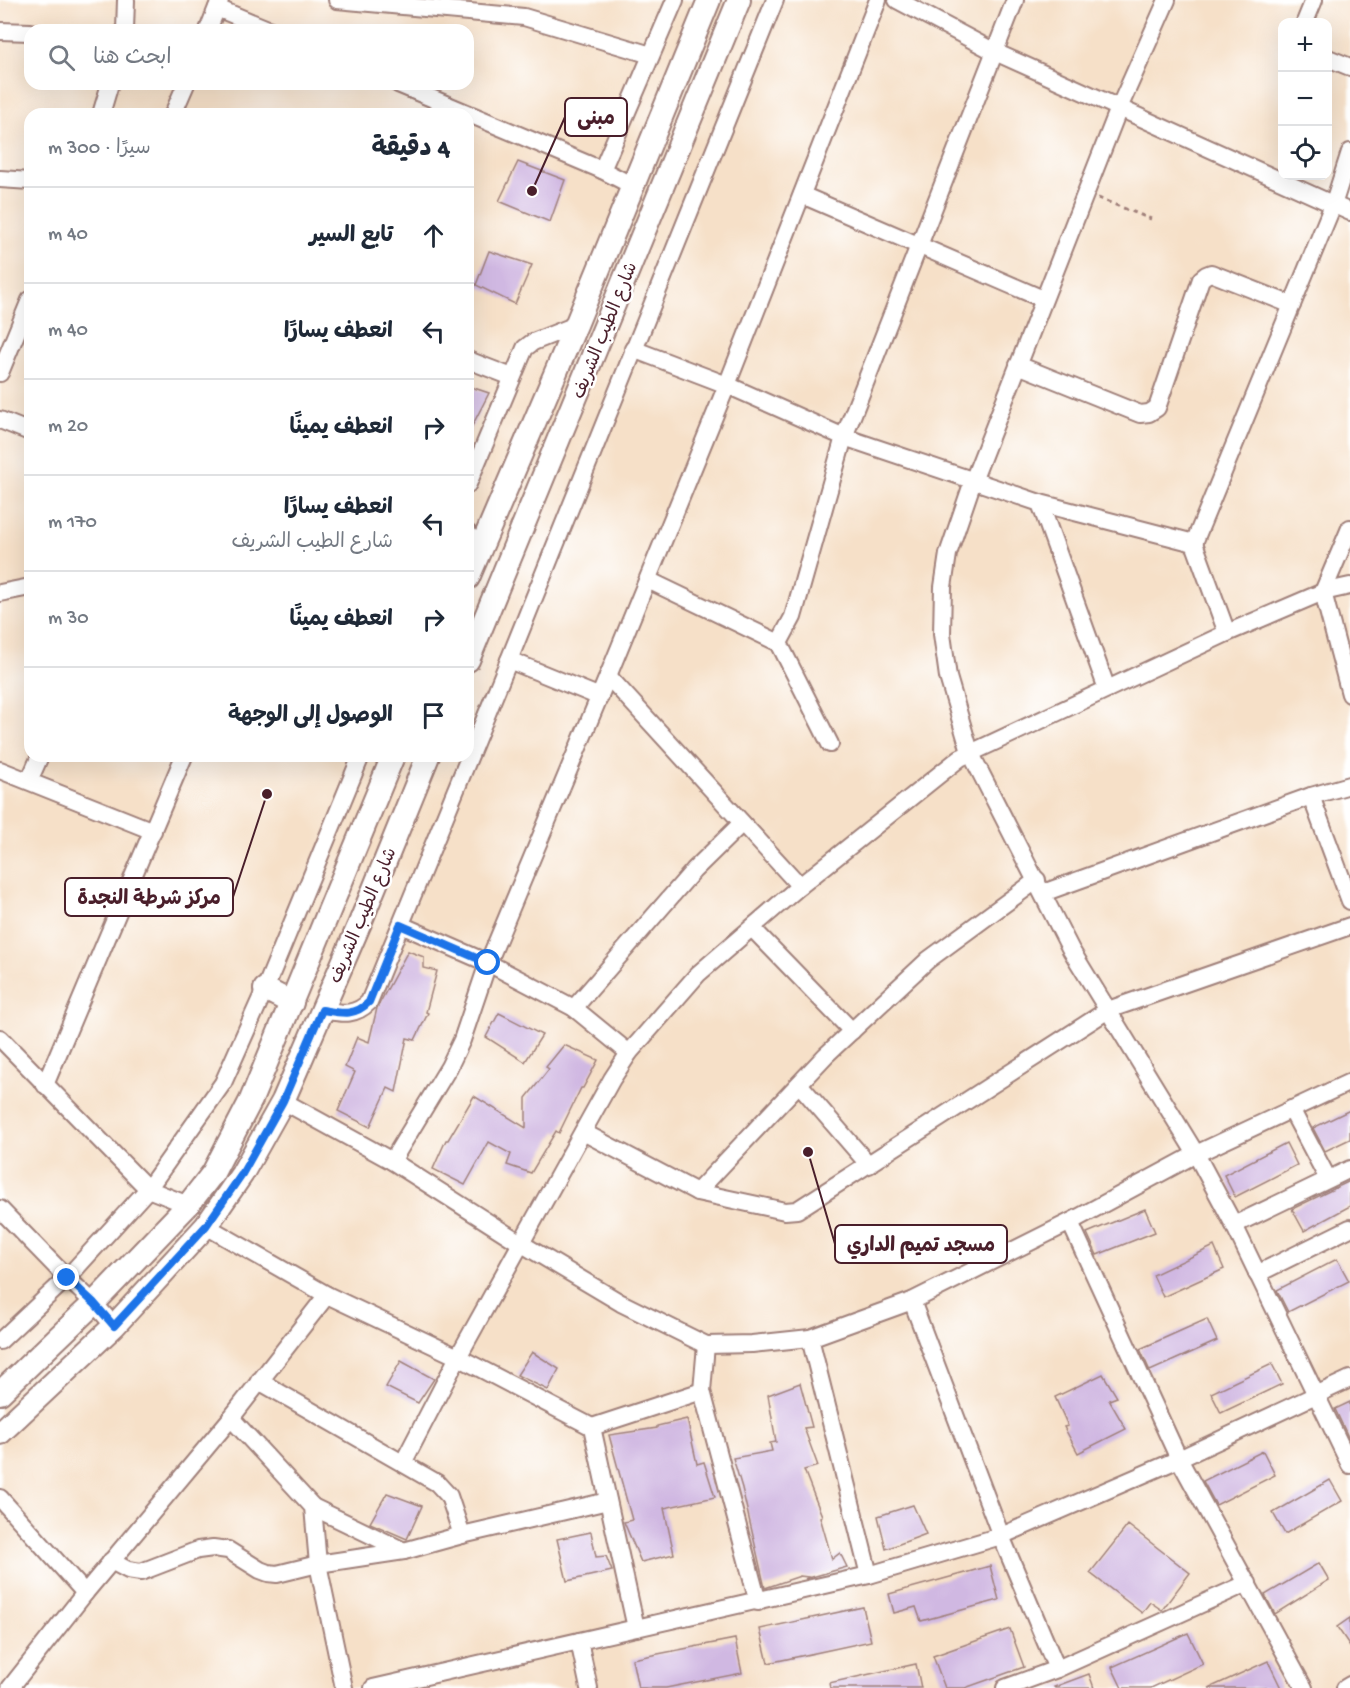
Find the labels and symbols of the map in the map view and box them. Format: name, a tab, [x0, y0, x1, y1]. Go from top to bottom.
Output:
callout: مبنى	[565, 98, 627, 136]
text: مبنى	[577, 109, 615, 132]
street label: شارع الطيب الشريف	[569, 260, 643, 402]
street label: شارع الطيب الشريف	[326, 845, 402, 987]
callout: مركز شرطة النجدة	[65, 878, 233, 916]
text: مركز شرطة النجدة	[77, 888, 221, 912]
route start	[474, 949, 500, 975]
callout: مسجد تميم الداري	[835, 1225, 1007, 1263]
text: مسجد تميم الداري	[847, 1235, 995, 1260]
route end	[53, 1264, 79, 1290]

